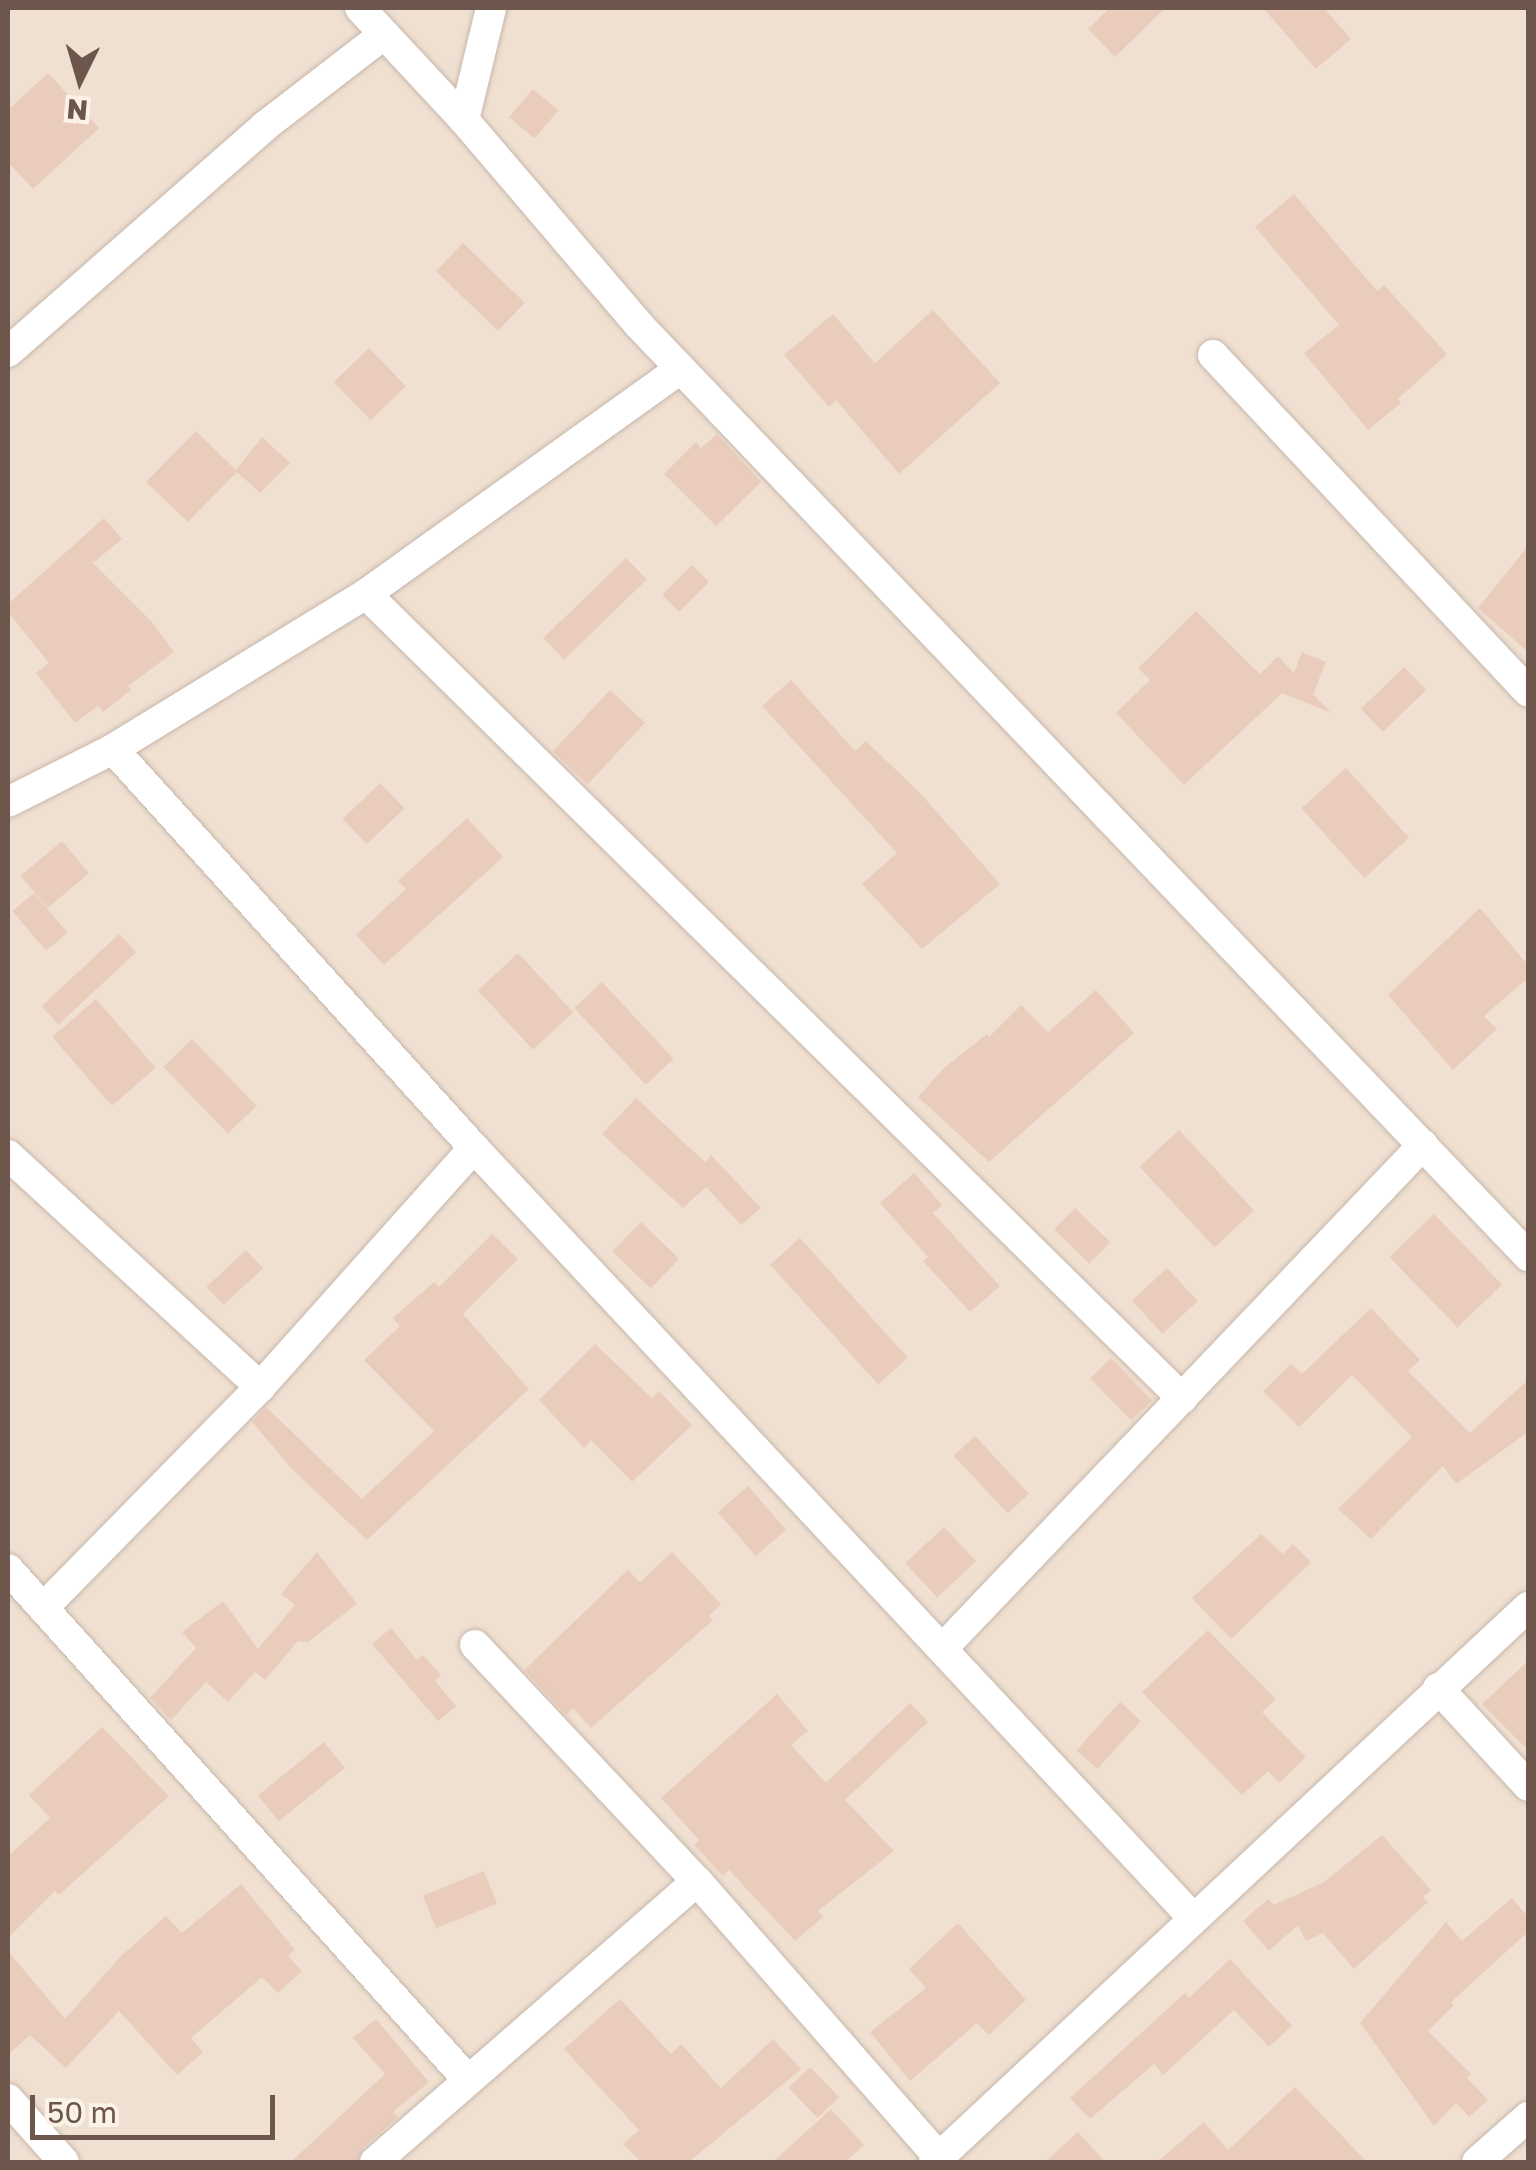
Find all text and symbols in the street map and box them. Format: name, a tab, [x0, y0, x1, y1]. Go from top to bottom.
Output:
north arrow	[30, 30, 130, 130]
text: N	[65, 93, 89, 128]
scale bar	[35, 2075, 280, 2137]
text: 50 m	[47, 2094, 117, 2130]

